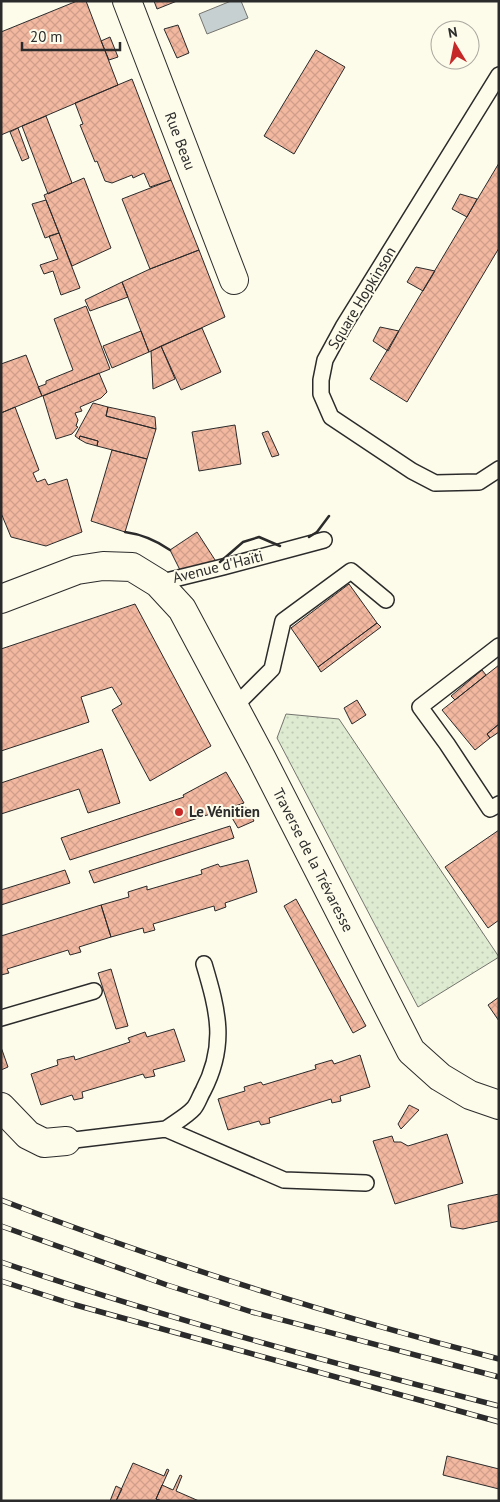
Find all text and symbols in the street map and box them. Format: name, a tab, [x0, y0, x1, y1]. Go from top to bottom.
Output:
scale bar	[22, 20, 120, 52]
north arrow	[430, 20, 480, 70]
text: N	[447, 23, 459, 42]
text: 20 m	[30, 27, 63, 46]
street label: Rue Beau	[161, 109, 200, 172]
street label: Square Hopkinson	[323, 243, 400, 353]
street label: Avenue d'Haïti	[171, 546, 265, 587]
street label: Traverse de la Trévaresse	[269, 785, 358, 935]
place label: Le Vénitien	[189, 802, 260, 821]
marker: Le Vénitien	[173, 806, 185, 818]

